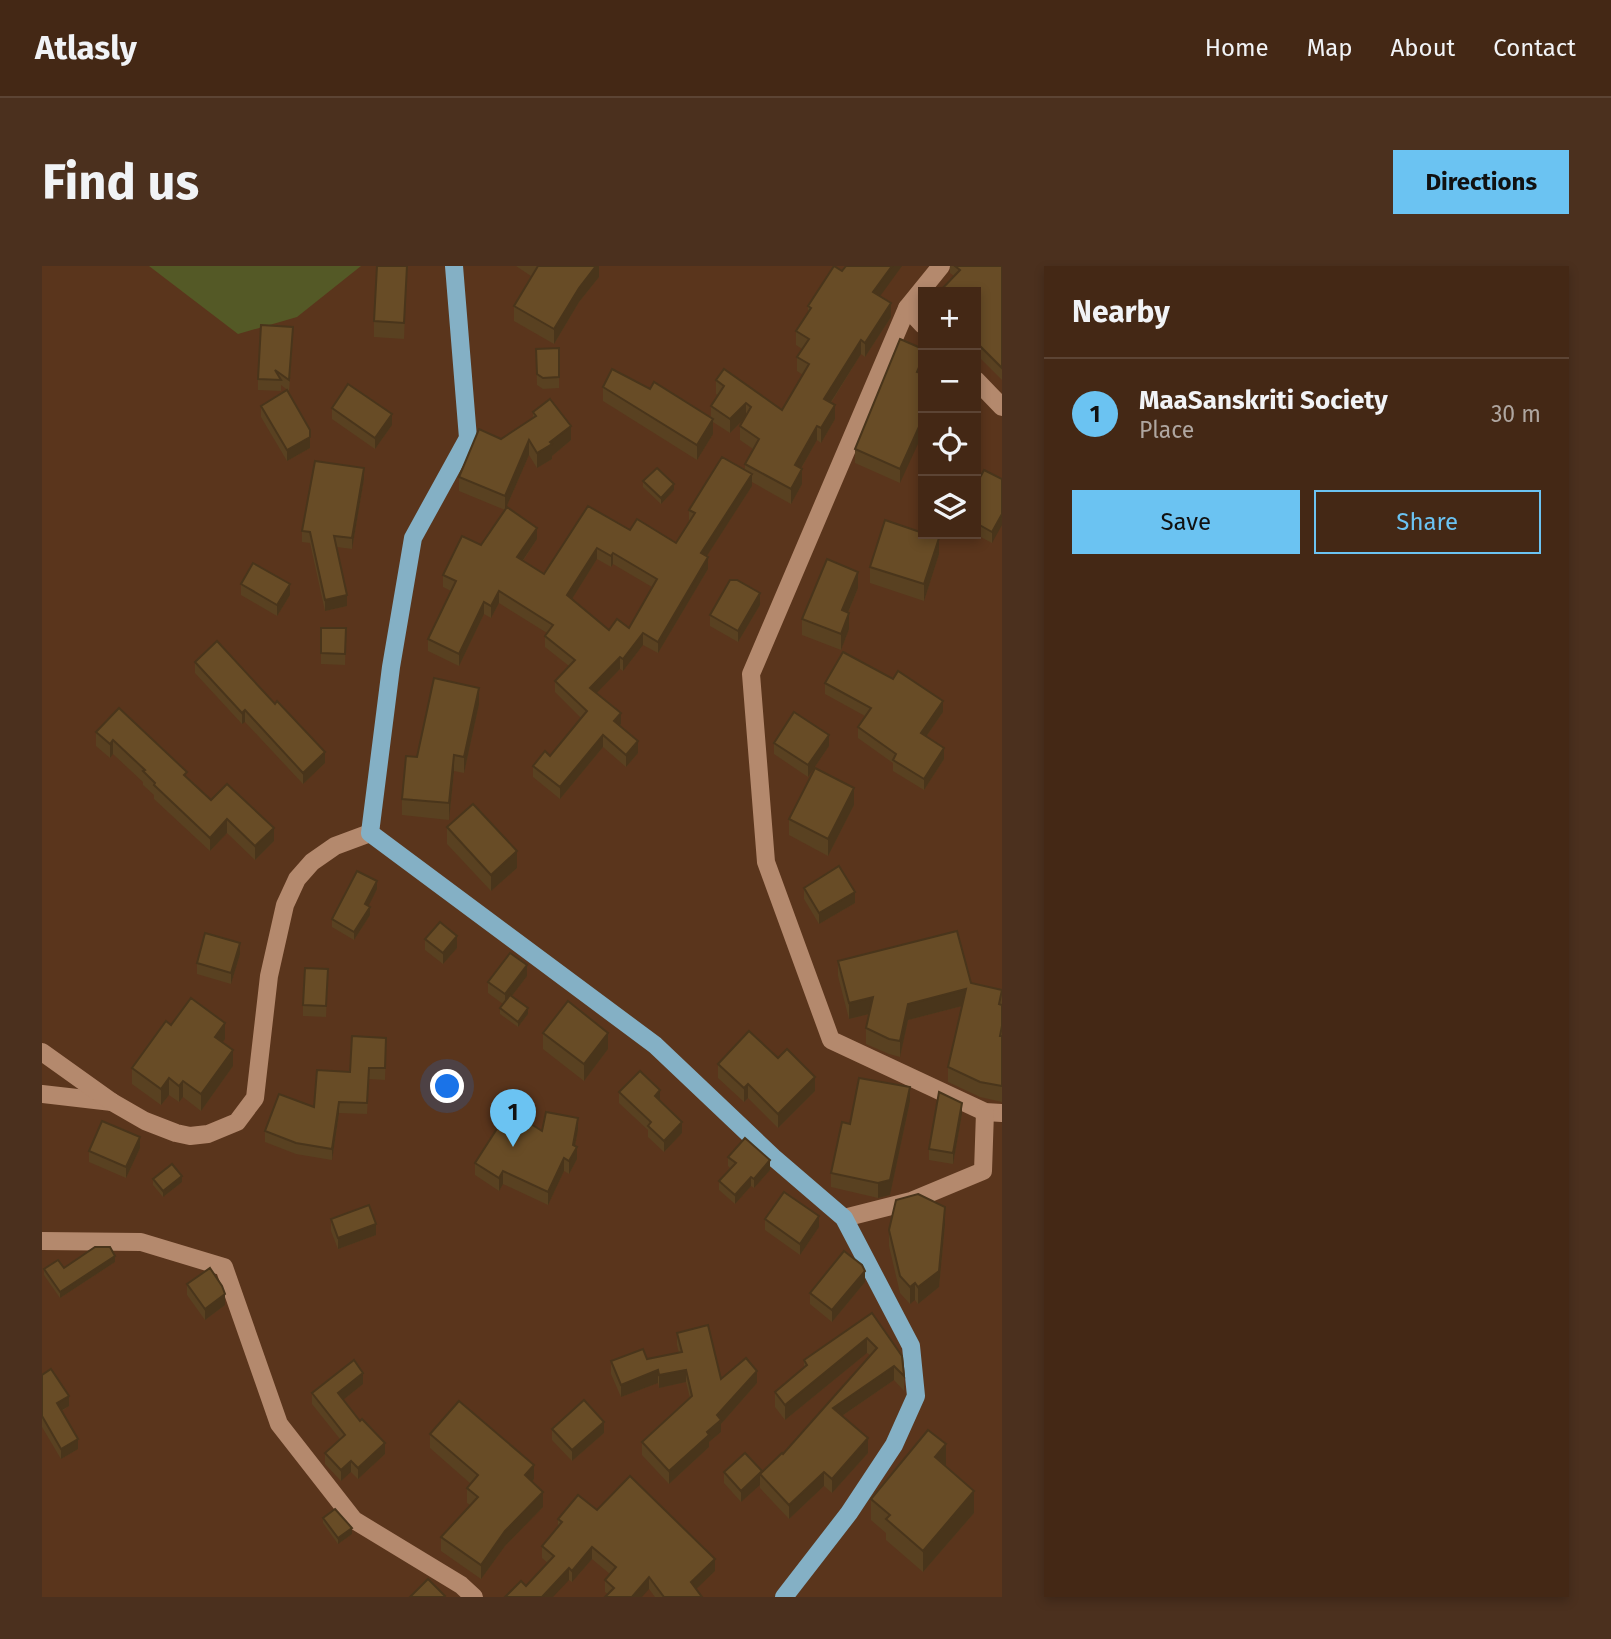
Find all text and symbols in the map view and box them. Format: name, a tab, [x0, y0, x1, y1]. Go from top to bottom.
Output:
text: Atlasly	[35, 28, 137, 68]
text: Home	[1205, 34, 1269, 62]
text: Map	[1307, 34, 1353, 62]
text: About	[1391, 34, 1455, 62]
text: Contact	[1493, 34, 1576, 62]
button: Directions	[1393, 150, 1569, 214]
text: Find us	[42, 153, 199, 212]
map controls	[918, 287, 981, 539]
button: +	[918, 287, 981, 350]
text: Nearby	[1072, 294, 1170, 330]
button: −	[918, 350, 981, 413]
text: MaaSanskriti Society	[1139, 385, 1388, 416]
text: 1	[1090, 400, 1100, 428]
text: 30 m	[1491, 400, 1541, 428]
button: locate	[918, 413, 981, 476]
text: Place	[1139, 416, 1194, 444]
button: layers	[918, 476, 981, 539]
button: Save	[1072, 490, 1300, 554]
button: Share	[1314, 490, 1541, 554]
your location	[430, 1069, 464, 1103]
pin: 1	[490, 1089, 536, 1147]

